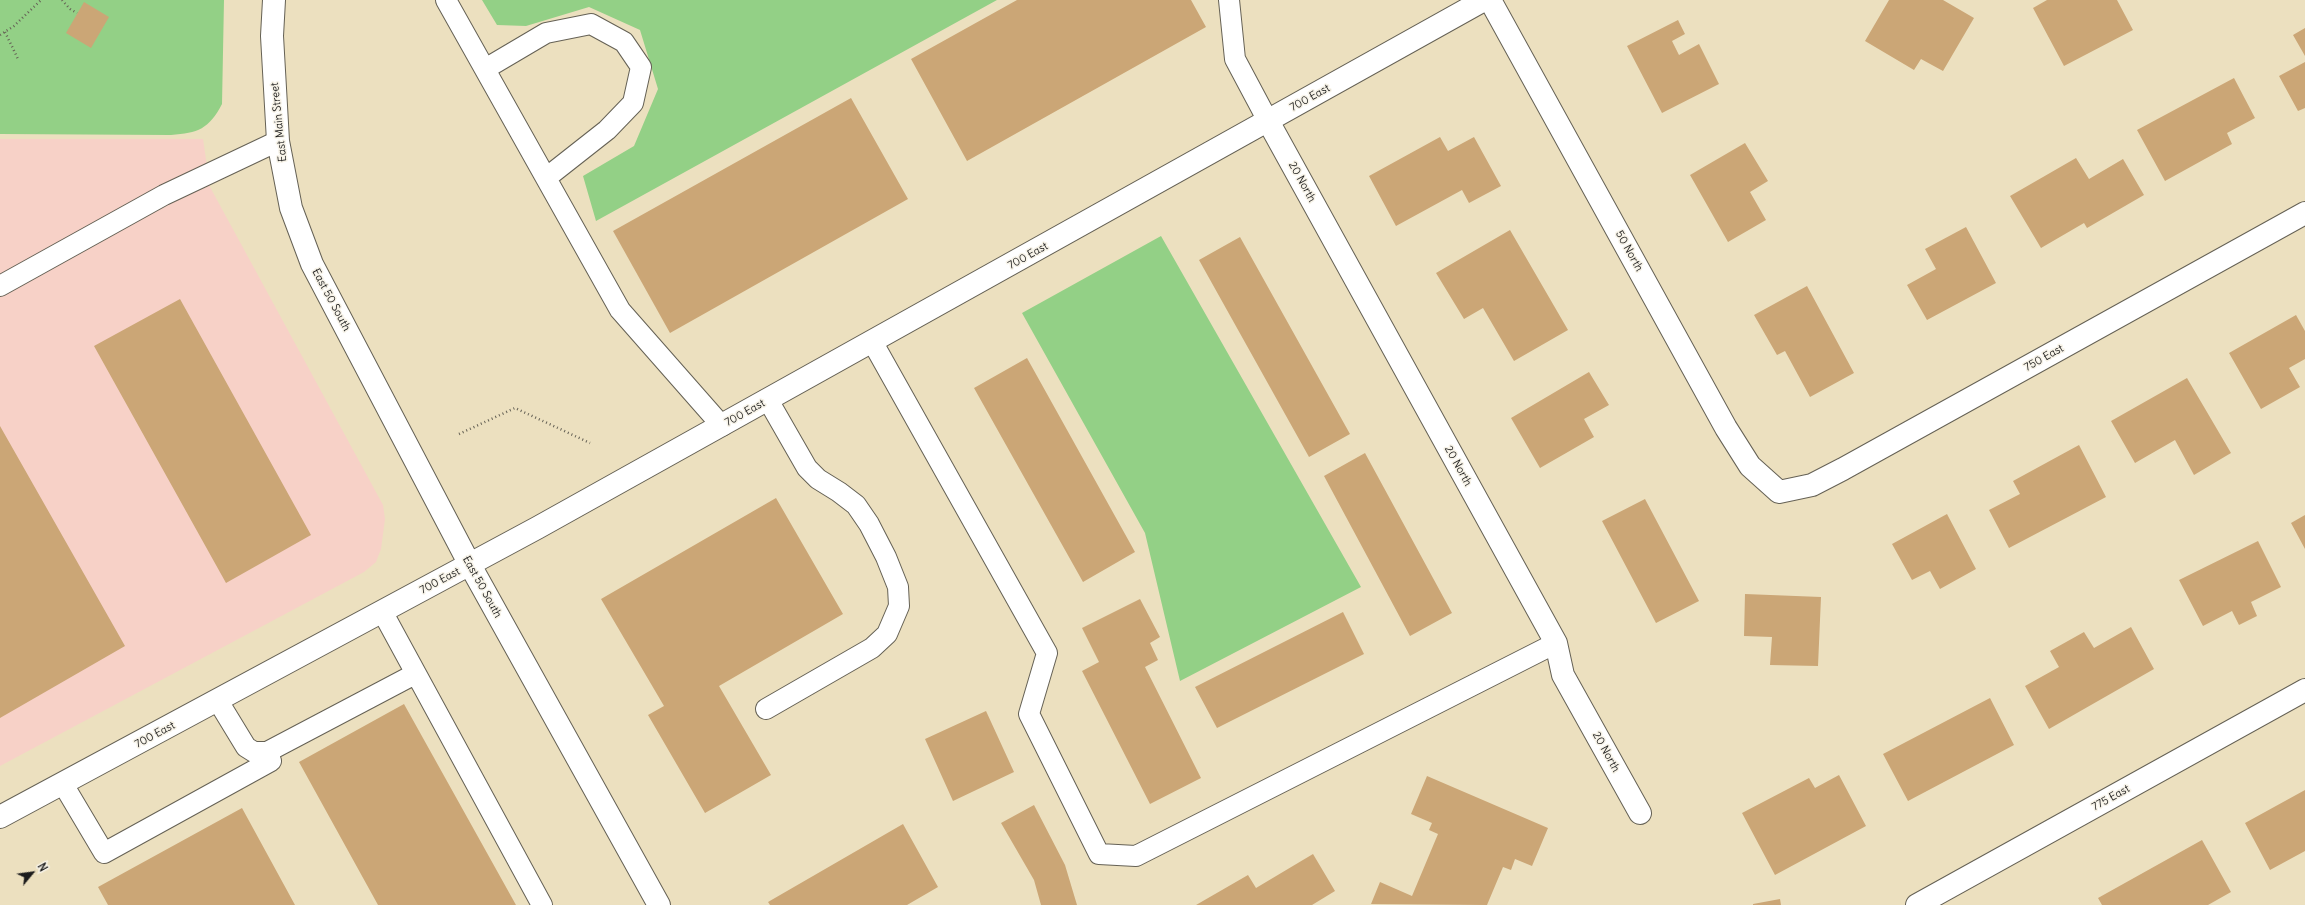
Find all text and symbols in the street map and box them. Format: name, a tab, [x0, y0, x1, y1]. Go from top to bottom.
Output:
street label: East Main Street	[268, 82, 290, 162]
street label: 700 East	[1288, 82, 1332, 114]
street label: 20 North	[1286, 160, 1318, 204]
street label: 50 North	[1612, 228, 1646, 274]
street label: 700 East	[1006, 240, 1050, 272]
street label: East 50 South	[309, 266, 353, 334]
street label: 750 East	[2022, 342, 2066, 374]
street label: 700 East	[723, 397, 767, 429]
street label: 20 North	[1442, 444, 1474, 488]
street label: East 50 South	[460, 554, 504, 620]
street label: 700 East	[418, 565, 462, 597]
street label: 700 East	[133, 719, 177, 751]
street label: 20 North	[1590, 730, 1622, 774]
street label: 775 East	[2090, 782, 2132, 814]
north arrow	[12, 853, 52, 893]
text: N	[35, 860, 50, 874]

